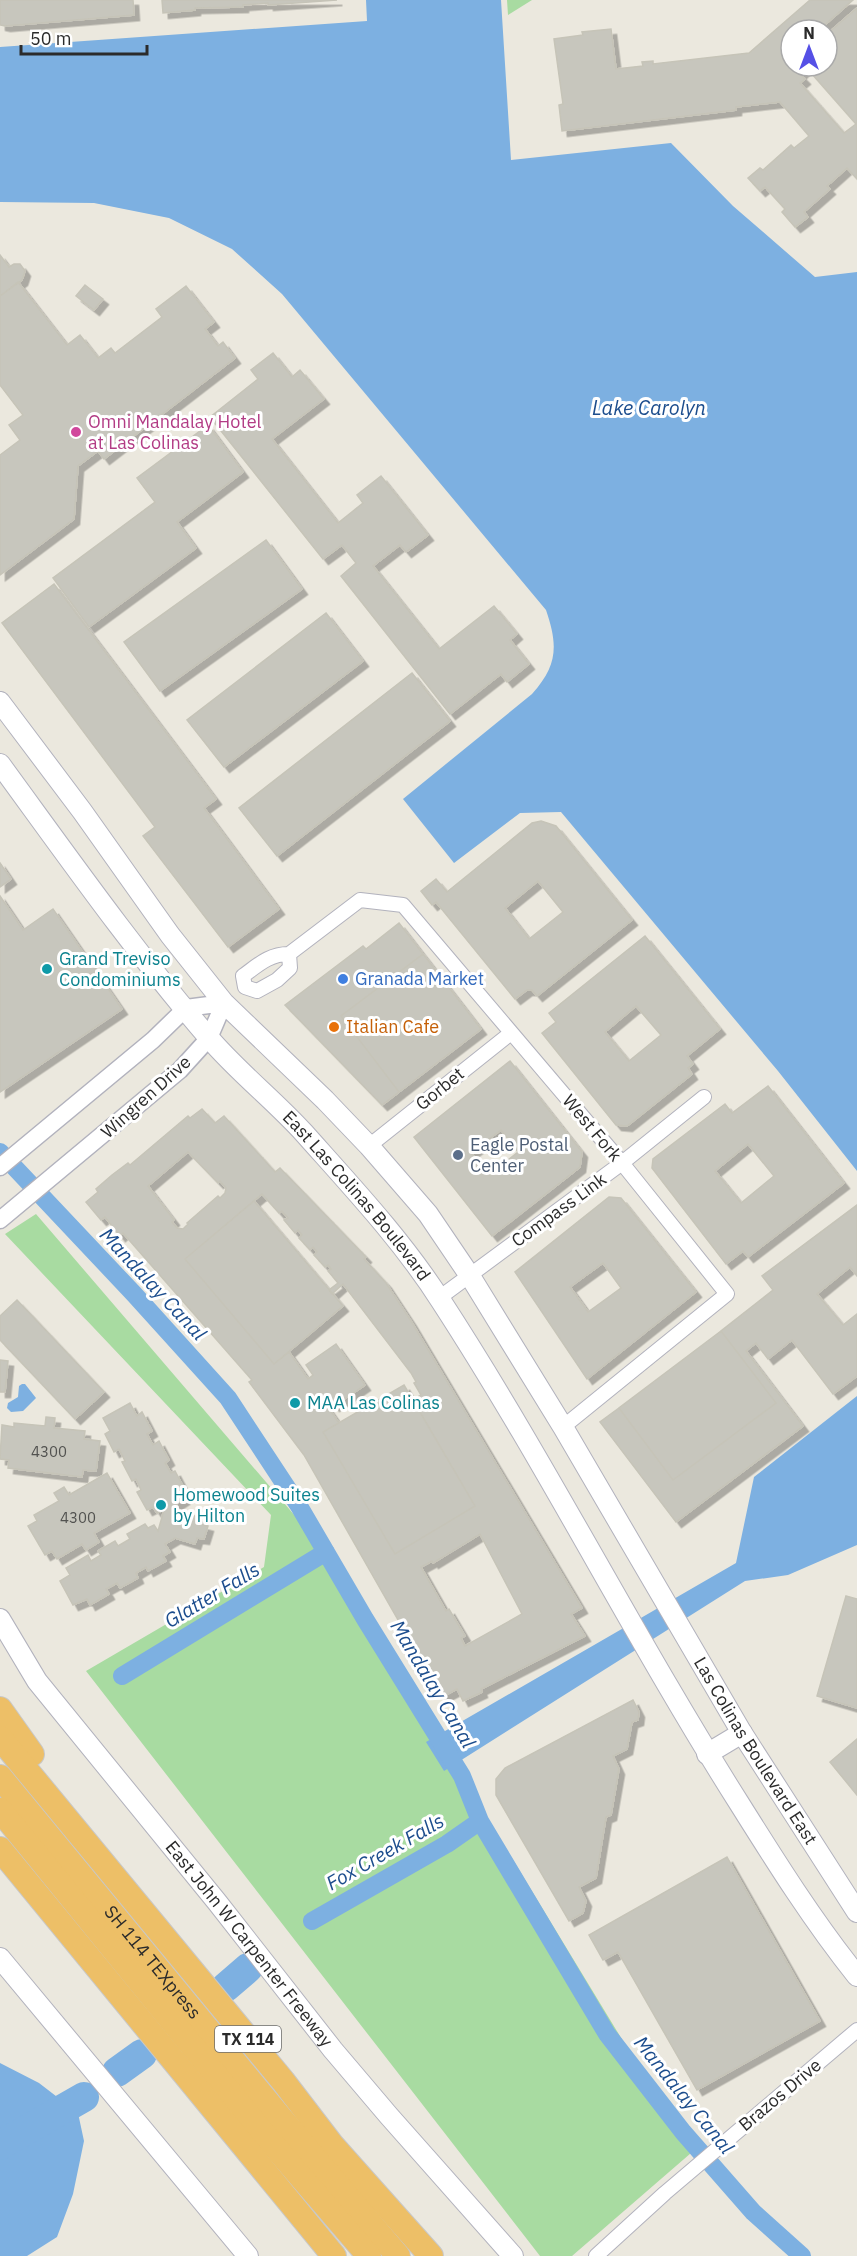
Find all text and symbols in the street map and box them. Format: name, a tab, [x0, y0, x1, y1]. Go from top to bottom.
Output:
scale bar	[21, 18, 147, 56]
north arrow	[779, 18, 839, 78]
text: N	[803, 23, 815, 43]
text: 50 m	[30, 27, 72, 50]
water label: Lake Carolyn	[592, 394, 706, 421]
place label: Omni Mandalay Hotel at Las Colinas	[88, 410, 262, 454]
marker: Omni Mandalay Hotel at Las Colinas	[69, 425, 83, 439]
place label: Grand Treviso Condominiums	[59, 947, 181, 991]
marker: Grand Treviso Condominiums	[40, 962, 54, 976]
place label: Granada Market	[355, 967, 484, 990]
marker: Granada Market	[336, 972, 350, 986]
place label: Italian Cafe	[346, 1015, 439, 1038]
marker: Italian Cafe	[327, 1020, 341, 1034]
street label: Wingren Drive	[96, 1050, 195, 1143]
street label: Gorbet	[411, 1062, 469, 1115]
street label: West Fork	[558, 1089, 627, 1166]
street label: East Las Colinas Boulevard	[278, 1106, 436, 1285]
place label: Eagle Postal Center	[470, 1133, 569, 1177]
marker: Eagle Postal Center	[451, 1148, 465, 1162]
street label: Compass Link	[507, 1167, 611, 1252]
water label: Mandalay Canal	[94, 1221, 213, 1346]
place label: MAA Las Colinas	[307, 1391, 440, 1414]
marker: MAA Las Colinas	[288, 1396, 302, 1410]
house number: 4300	[31, 1442, 67, 1461]
place label: Homewood Suites by Hilton	[173, 1483, 320, 1527]
marker: Homewood Suites by Hilton	[154, 1498, 168, 1512]
house number: 4300	[60, 1508, 96, 1527]
water label: Glatter Falls	[159, 1556, 264, 1634]
water label: Mandalay Canal	[385, 1615, 483, 1753]
street label: Las Colinas Boulevard East	[689, 1653, 823, 1849]
water label: Fox Creek Falls	[321, 1807, 449, 1896]
street label: East John W Carpenter Freeway	[161, 1836, 338, 2051]
street label: SH 114 TEXpress	[99, 1901, 206, 2023]
road number: TX 114	[215, 2026, 281, 2052]
water label: Mandalay Canal	[628, 2030, 741, 2160]
street label: Brazos Drive	[734, 2053, 826, 2136]

